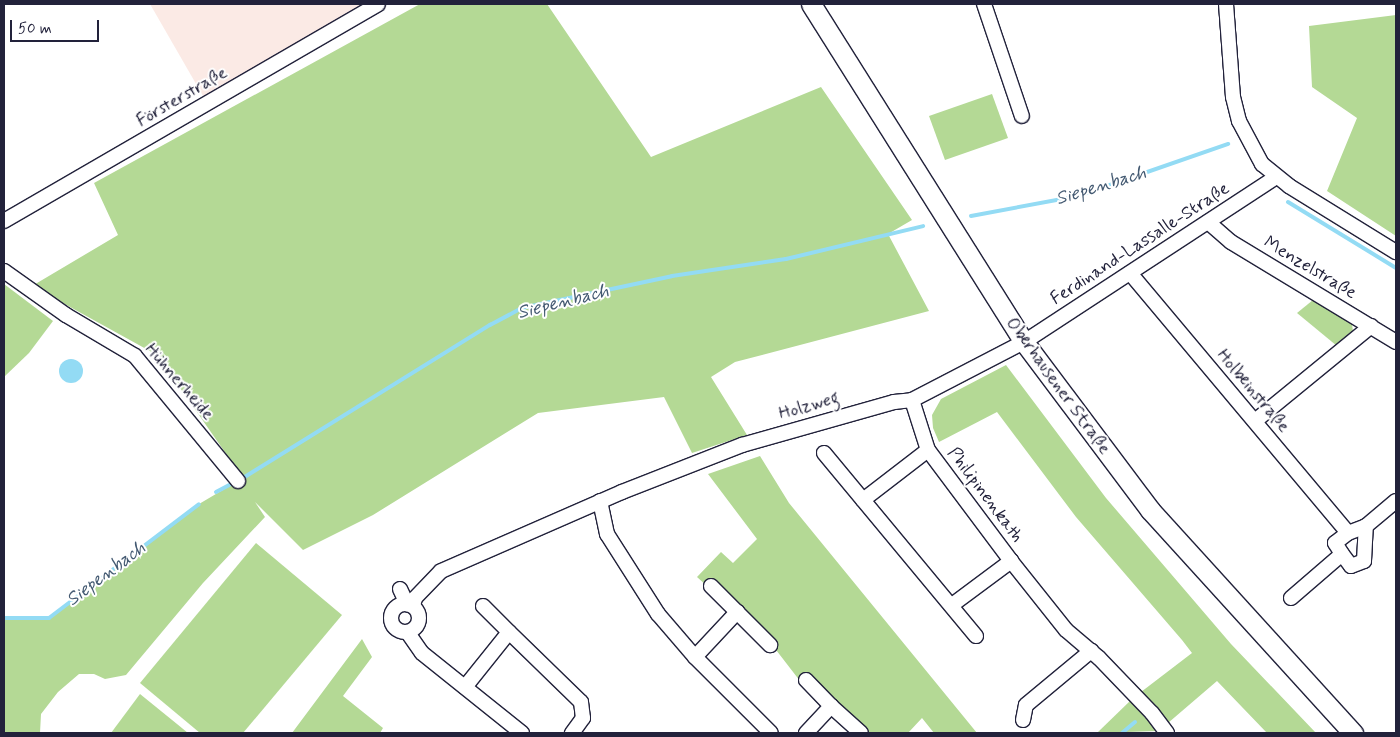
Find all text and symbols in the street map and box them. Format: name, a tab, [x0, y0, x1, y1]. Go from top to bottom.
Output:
scale bar	[12, 10, 101, 42]
text: 50 m	[18, 19, 52, 39]
street label: Försterstraße	[133, 62, 231, 132]
water label: Siepenbach	[1053, 161, 1149, 211]
street label: Ferdinand-Lassalle-Straße	[1046, 178, 1234, 310]
street label: Menzelstraße	[1260, 232, 1360, 304]
water label: Siepenbach	[515, 280, 611, 324]
street label: Oberhausener Straße	[1002, 314, 1114, 458]
street label: Hühnerheide	[140, 339, 218, 425]
street label: Holbeinstraße	[1212, 345, 1294, 437]
street label: Holzweg	[776, 387, 842, 425]
street label: Philipinenkath	[942, 443, 1028, 547]
water label: Siepenbach	[62, 537, 150, 611]

